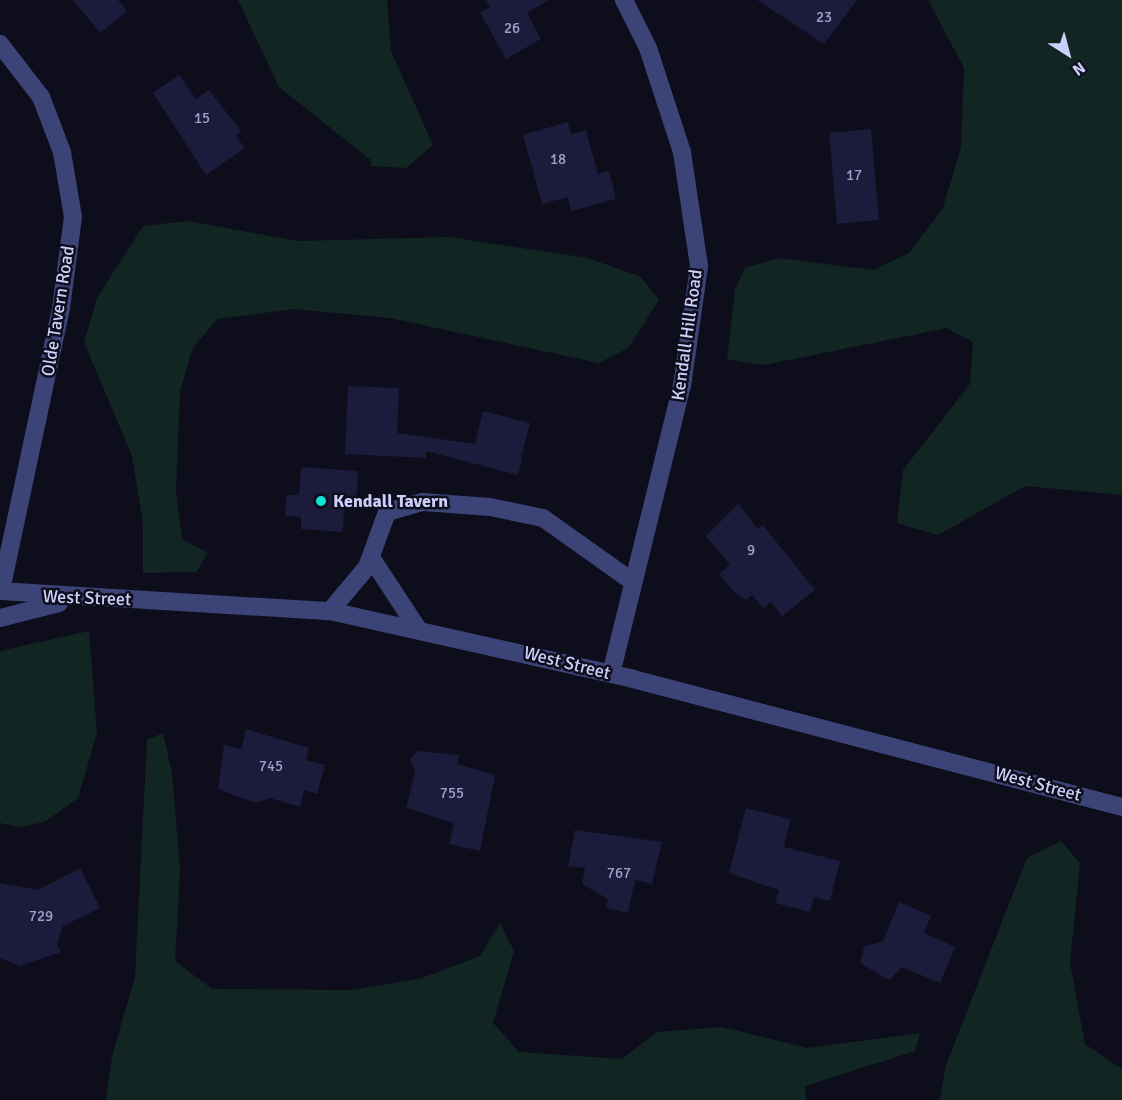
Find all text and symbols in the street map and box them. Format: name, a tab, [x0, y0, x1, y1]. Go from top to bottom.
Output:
house number: 23	[816, 9, 832, 27]
house number: 26	[504, 20, 520, 38]
north arrow	[1038, 24, 1098, 84]
text: N	[1068, 57, 1089, 80]
house number: 15	[194, 110, 210, 128]
house number: 18	[550, 151, 566, 169]
house number: 17	[846, 167, 862, 185]
street label: Olde Tavern Road	[37, 244, 79, 378]
street label: Kendall Hill Road	[667, 268, 707, 402]
place label: Kendall Tavern	[333, 490, 448, 512]
marker: Kendall Tavern	[314, 494, 328, 508]
house number: 9	[747, 542, 755, 560]
street label: West Street	[42, 586, 132, 610]
street label: West Street	[521, 642, 613, 684]
house number: 745	[259, 758, 283, 776]
street label: West Street	[992, 762, 1084, 806]
house number: 755	[440, 785, 464, 803]
house number: 767	[607, 865, 631, 883]
house number: 729	[29, 908, 53, 926]

